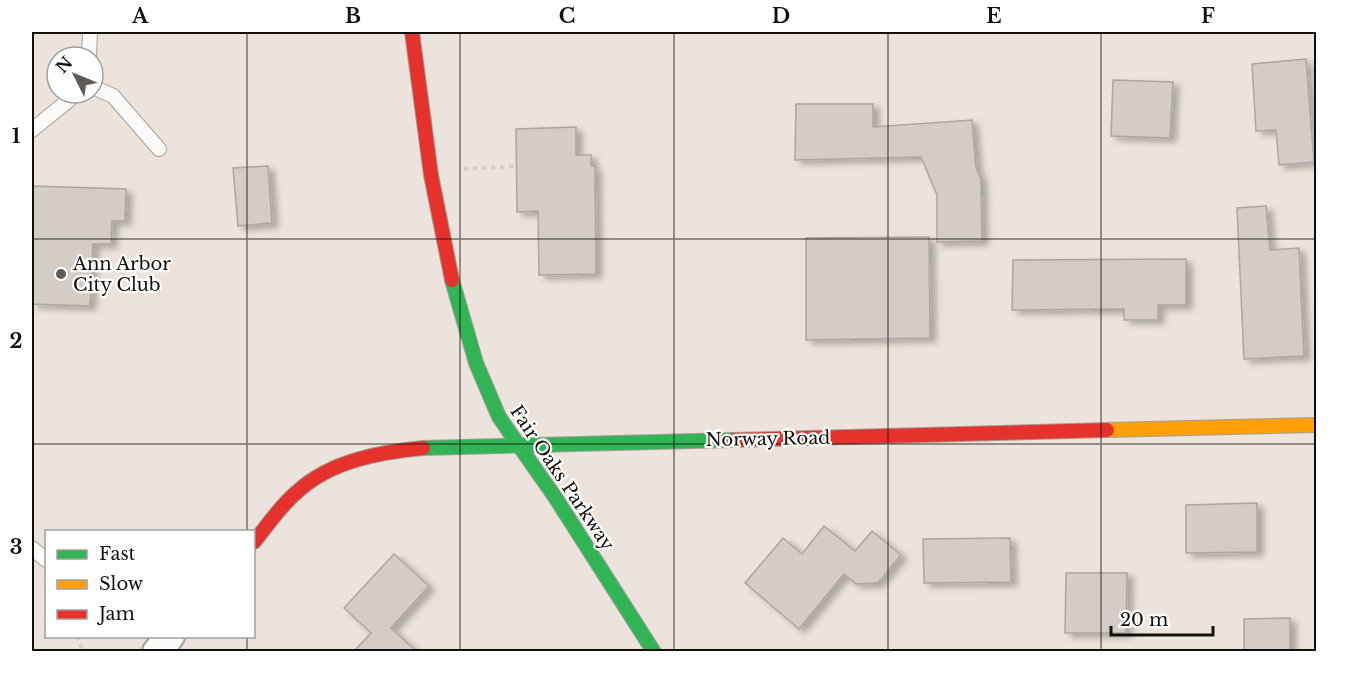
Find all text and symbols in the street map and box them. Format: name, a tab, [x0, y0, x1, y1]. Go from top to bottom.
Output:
text: A	[131, 4, 149, 28]
text: B	[345, 4, 361, 28]
text: C	[559, 4, 575, 28]
text: D	[772, 4, 790, 28]
text: E	[986, 4, 1002, 28]
text: F	[1201, 4, 1215, 28]
north arrow	[45, 45, 105, 105]
text: N	[52, 52, 76, 77]
text: 1	[12, 124, 21, 148]
place label: Ann Arbor City Club	[72, 253, 171, 296]
marker: Ann Arbor City Club	[54, 267, 68, 281]
text: 2	[9, 329, 23, 353]
street label: Fair Oaks Parkway	[505, 401, 619, 555]
street label: Norway Road	[705, 427, 831, 451]
legend	[45, 530, 255, 638]
text: 3	[10, 535, 22, 559]
text: Fast	[99, 543, 136, 565]
text: Slow	[99, 573, 144, 595]
scale bar	[1111, 599, 1213, 637]
text: Jam	[97, 603, 135, 625]
text: 20 m	[1120, 609, 1168, 631]

